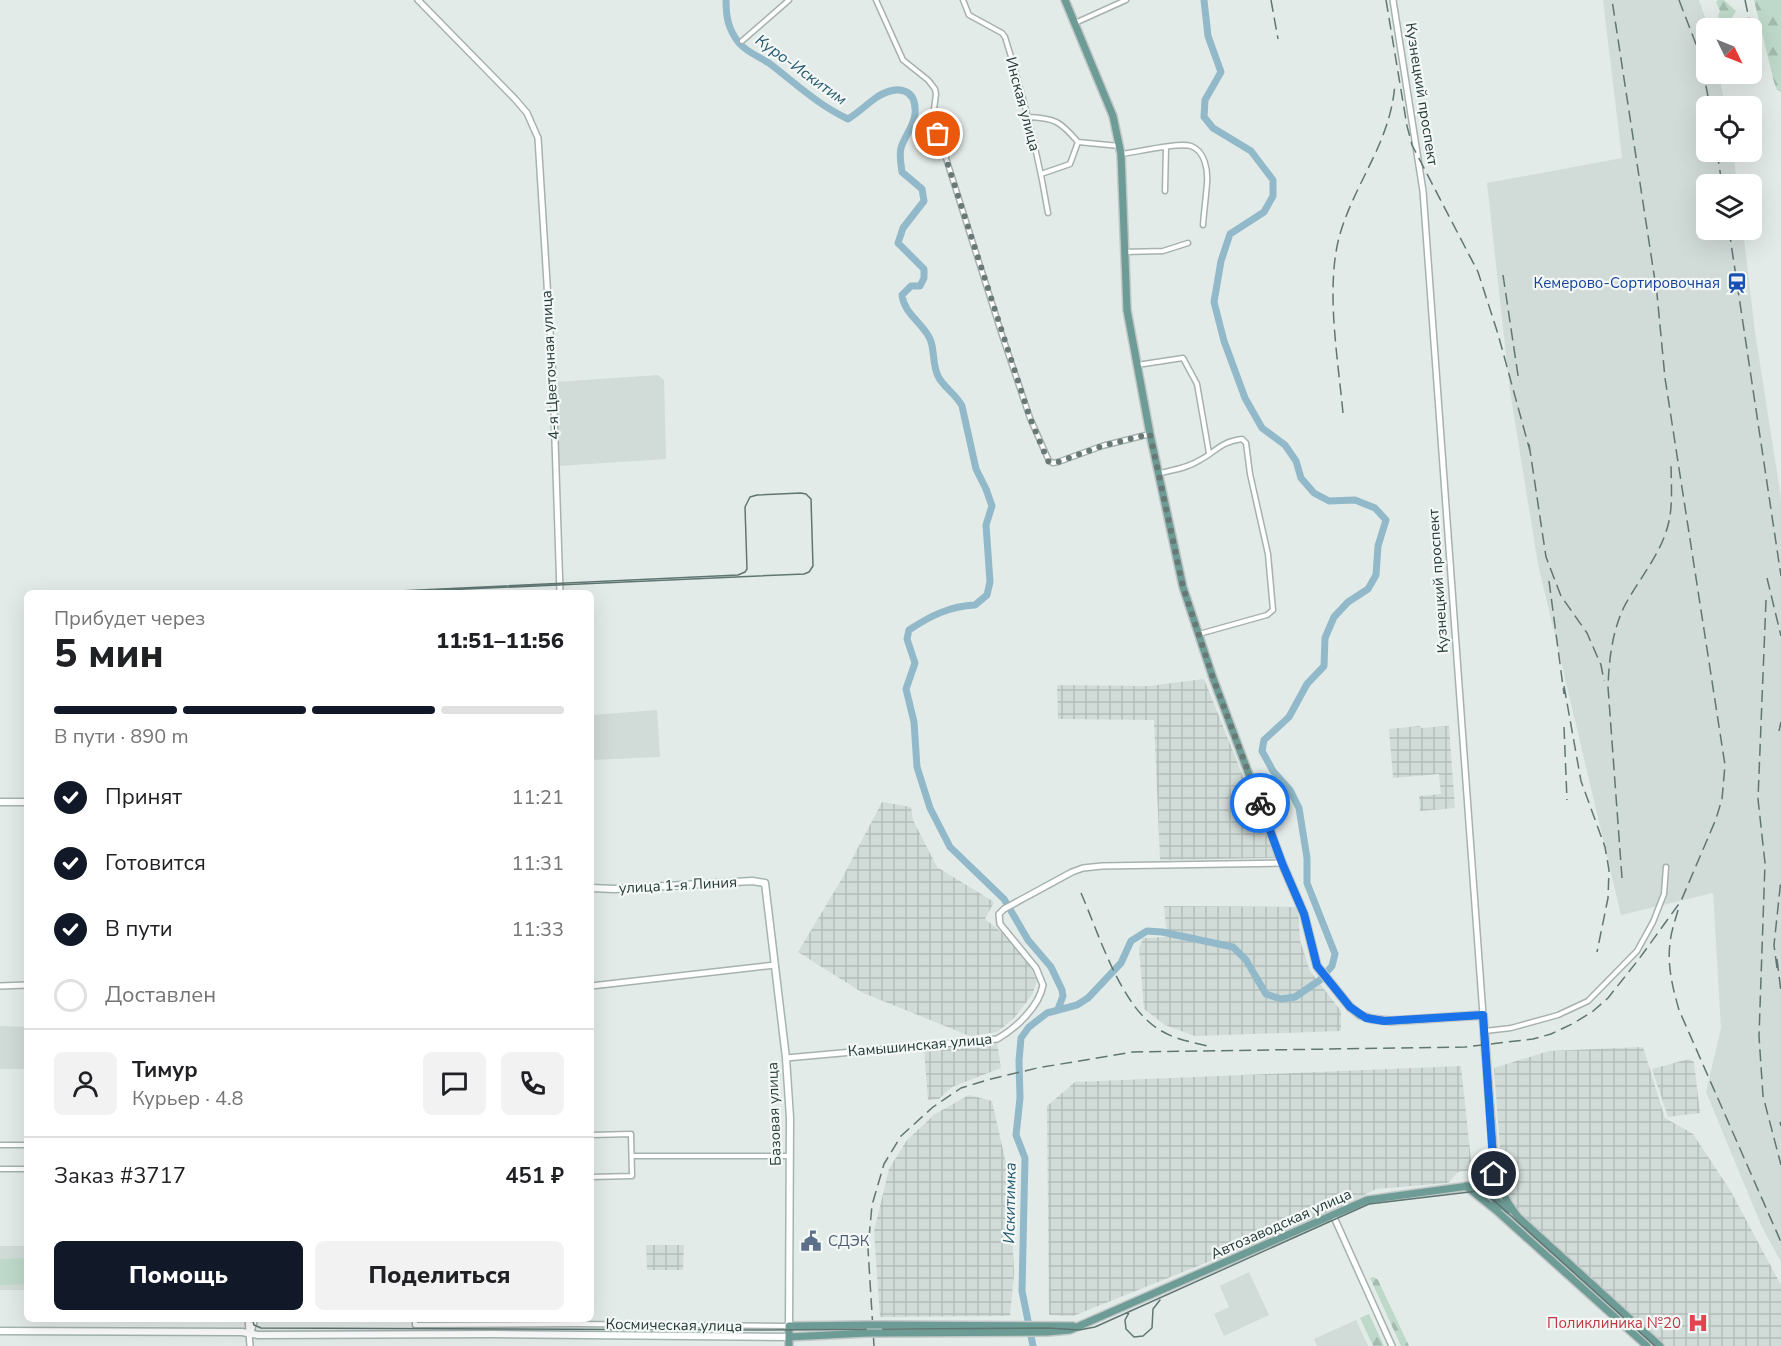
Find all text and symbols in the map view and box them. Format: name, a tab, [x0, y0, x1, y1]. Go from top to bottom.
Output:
north arrow	[1696, 18, 1762, 84]
map controls	[1696, 18, 1762, 240]
street label: Кузнецкий проспект	[1401, 21, 1443, 167]
water label: Куро-Искитим	[751, 29, 851, 111]
street label: Инская улица	[1001, 55, 1045, 153]
button: locate	[1696, 96, 1762, 162]
pin	[912, 108, 963, 159]
icon: bag	[921, 117, 954, 150]
button: layers	[1696, 174, 1762, 240]
station icon: Кемерово-Сортировочная	[1725, 271, 1749, 295]
place label: Кемерово-Сортировочная	[1534, 273, 1720, 293]
street label: 4-я Цветочная улица	[536, 290, 564, 440]
street label: Кузнецкий проспект	[1423, 508, 1453, 654]
text: Прибудет через	[54, 605, 205, 632]
text: 11:51–11:56	[436, 626, 564, 656]
text: 5 мин	[54, 628, 164, 681]
text: В пути · 890 m	[54, 723, 189, 750]
courier	[1230, 773, 1290, 833]
icon: check	[54, 781, 87, 814]
text: Принят	[105, 782, 182, 812]
text: 11:21	[511, 784, 564, 811]
icon: bike	[1244, 787, 1277, 820]
icon: check	[54, 847, 87, 880]
text: Готовится	[105, 848, 206, 878]
text: 11:31	[511, 850, 564, 877]
street label: улица 1-я Линия	[618, 872, 738, 898]
icon: check	[54, 913, 87, 946]
text: В пути	[105, 914, 173, 944]
text: 11:33	[511, 916, 564, 943]
text: Доставлен	[105, 980, 216, 1010]
street label: Камышинская улица	[847, 1029, 993, 1061]
button: person	[54, 1052, 117, 1115]
button: chat	[423, 1052, 486, 1115]
button: phone	[501, 1052, 564, 1115]
text: Тимур	[132, 1055, 198, 1085]
street label: Базовая улица	[762, 1062, 786, 1166]
text: Курьер · 4.8	[132, 1085, 244, 1112]
pin	[1468, 1148, 1519, 1199]
icon: home	[1477, 1157, 1510, 1190]
text: Заказ #3717	[54, 1161, 186, 1191]
text: 451 ₽	[505, 1161, 564, 1191]
water label: Искитимка	[998, 1162, 1022, 1244]
street label: Автозаводская улица	[1207, 1184, 1355, 1264]
public building icon: СДЭК	[799, 1229, 823, 1253]
place label: СДЭК	[828, 1231, 870, 1251]
button: Помощь	[54, 1241, 303, 1310]
button: Поделиться	[315, 1241, 564, 1310]
hospital icon: Поликлиника №20	[1686, 1311, 1710, 1335]
place label: Поликлиника №20	[1547, 1313, 1681, 1333]
street label: Космическая улица	[605, 1314, 743, 1336]

